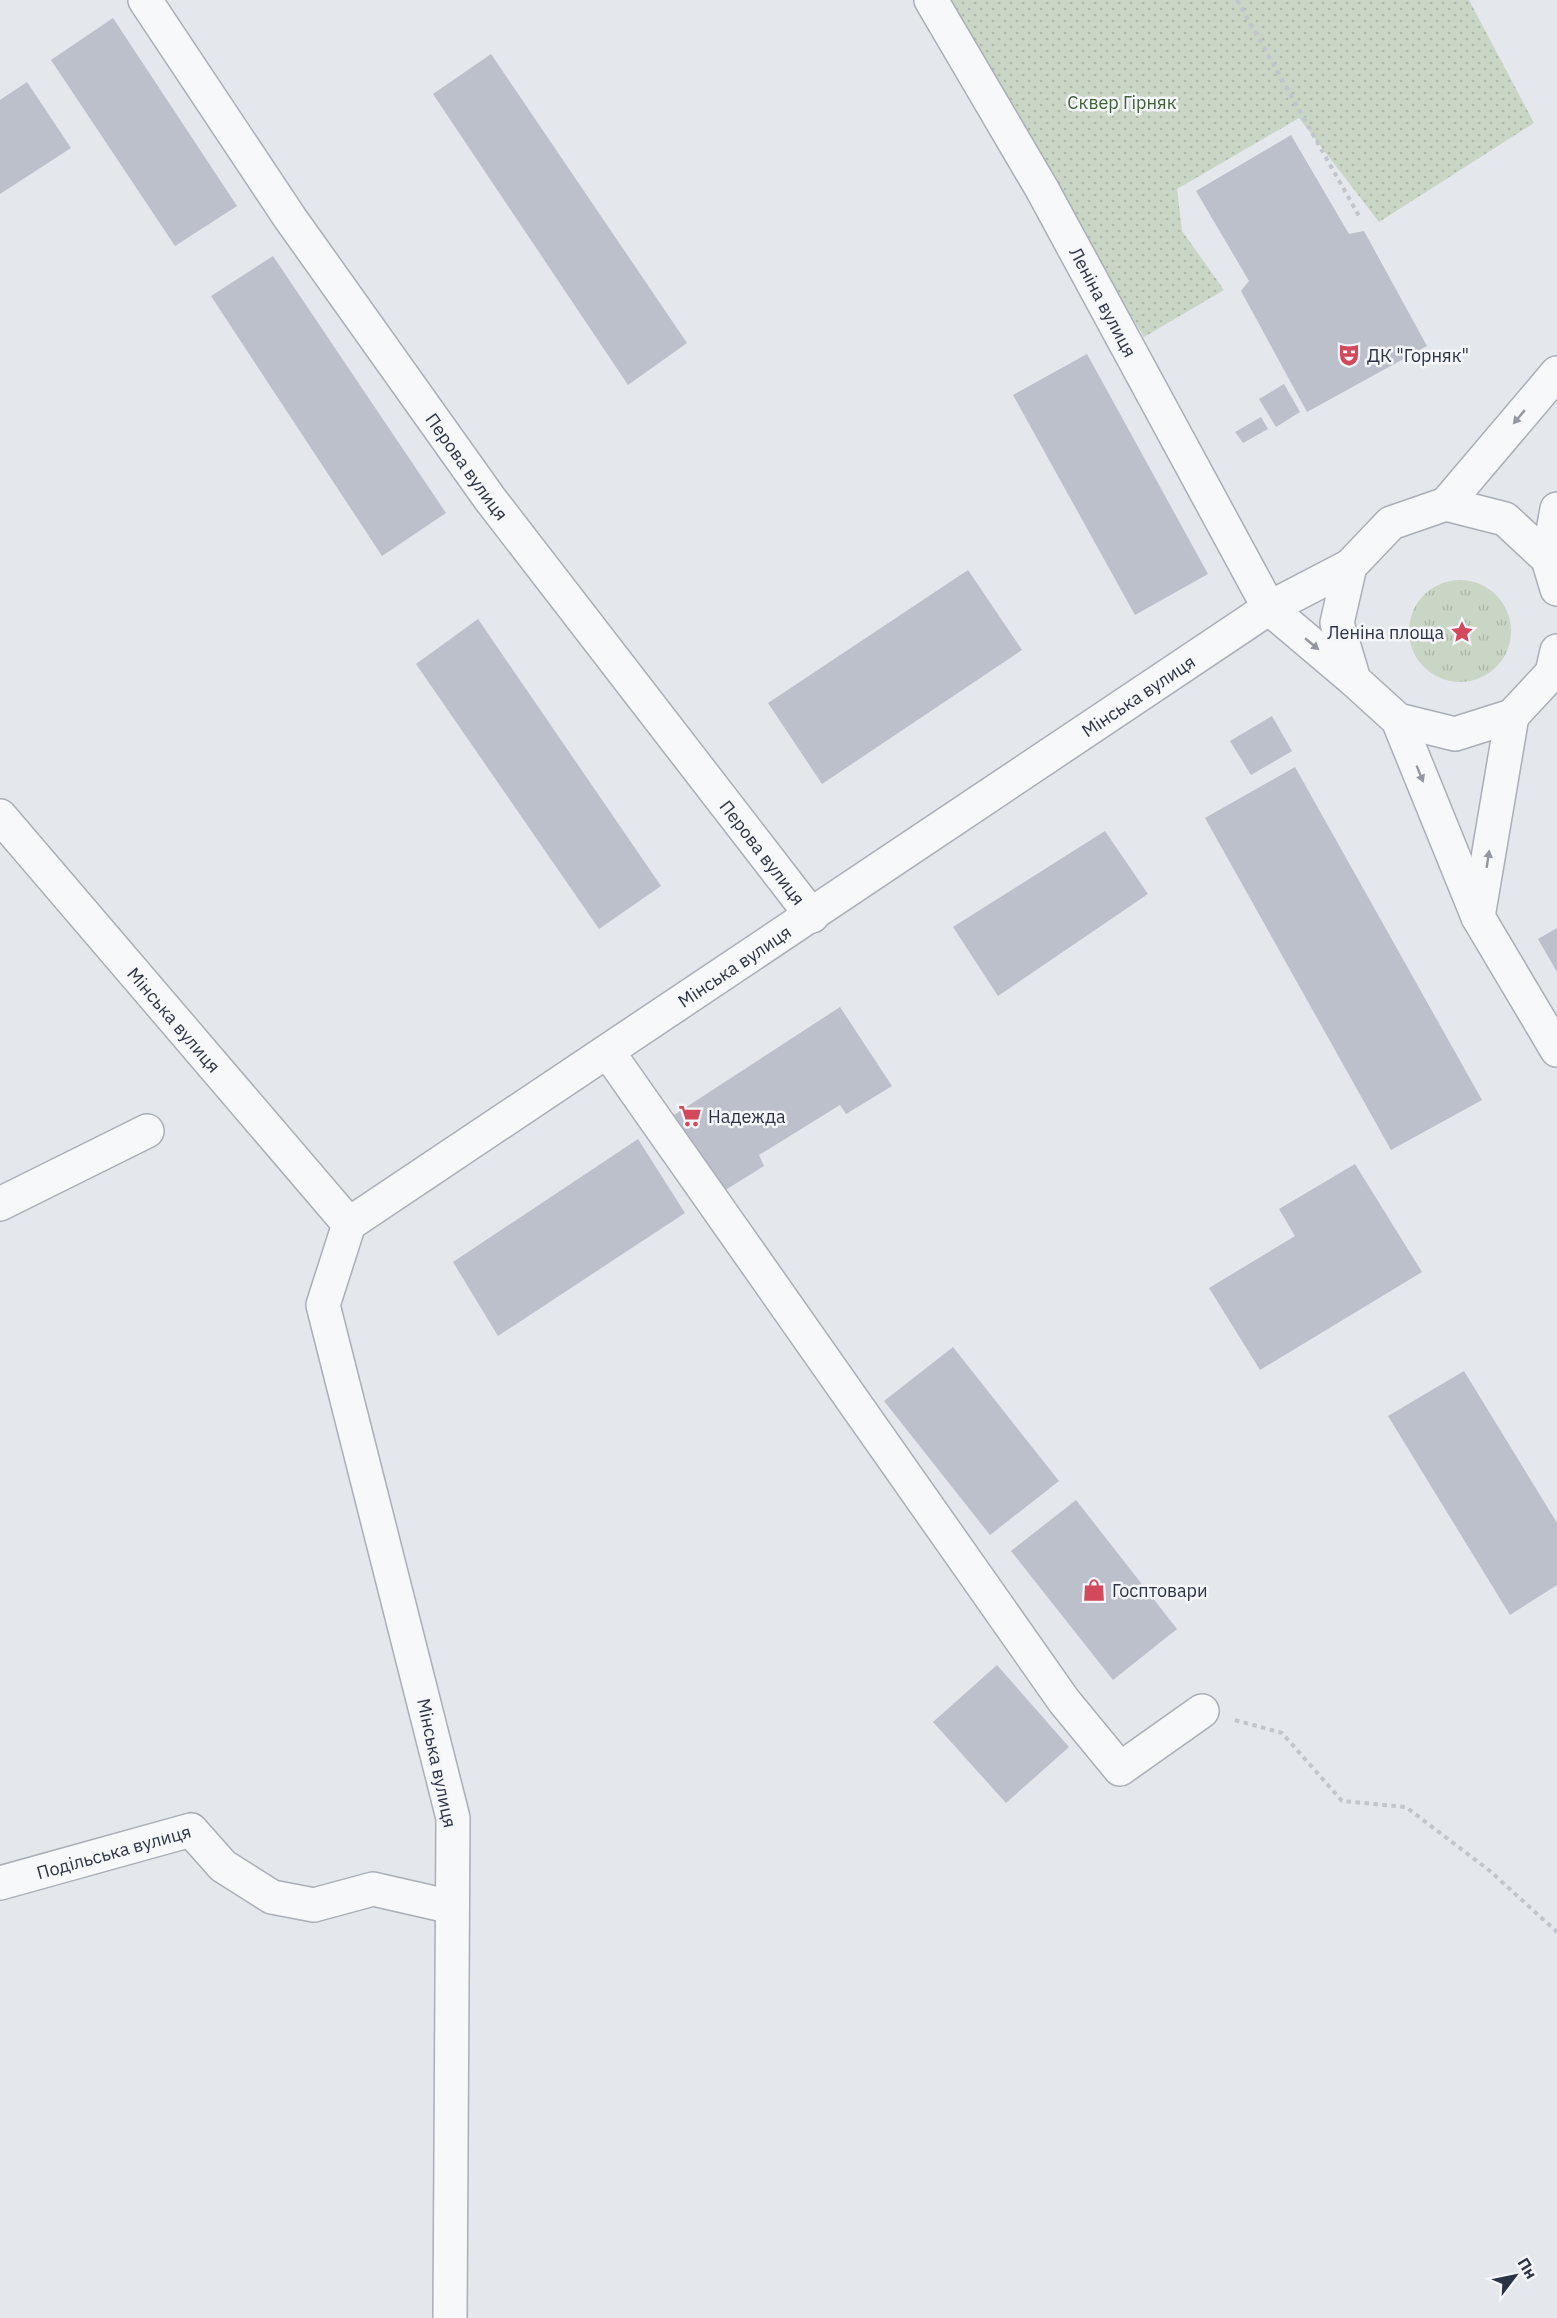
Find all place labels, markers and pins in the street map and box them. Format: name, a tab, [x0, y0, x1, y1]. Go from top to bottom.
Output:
theatre icon: ДК "Горняк"	[1336, 342, 1362, 368]
place label: ДК "Горняк"	[1367, 344, 1469, 367]
place icon: Леніна площа	[1449, 619, 1475, 645]
place label: Леніна площа	[1327, 621, 1444, 644]
supermarket icon: Надежда	[677, 1103, 703, 1129]
place label: Надежда	[708, 1105, 786, 1128]
shop icon: Госптовари	[1081, 1577, 1107, 1603]
place label: Госптовари	[1112, 1579, 1208, 1602]

